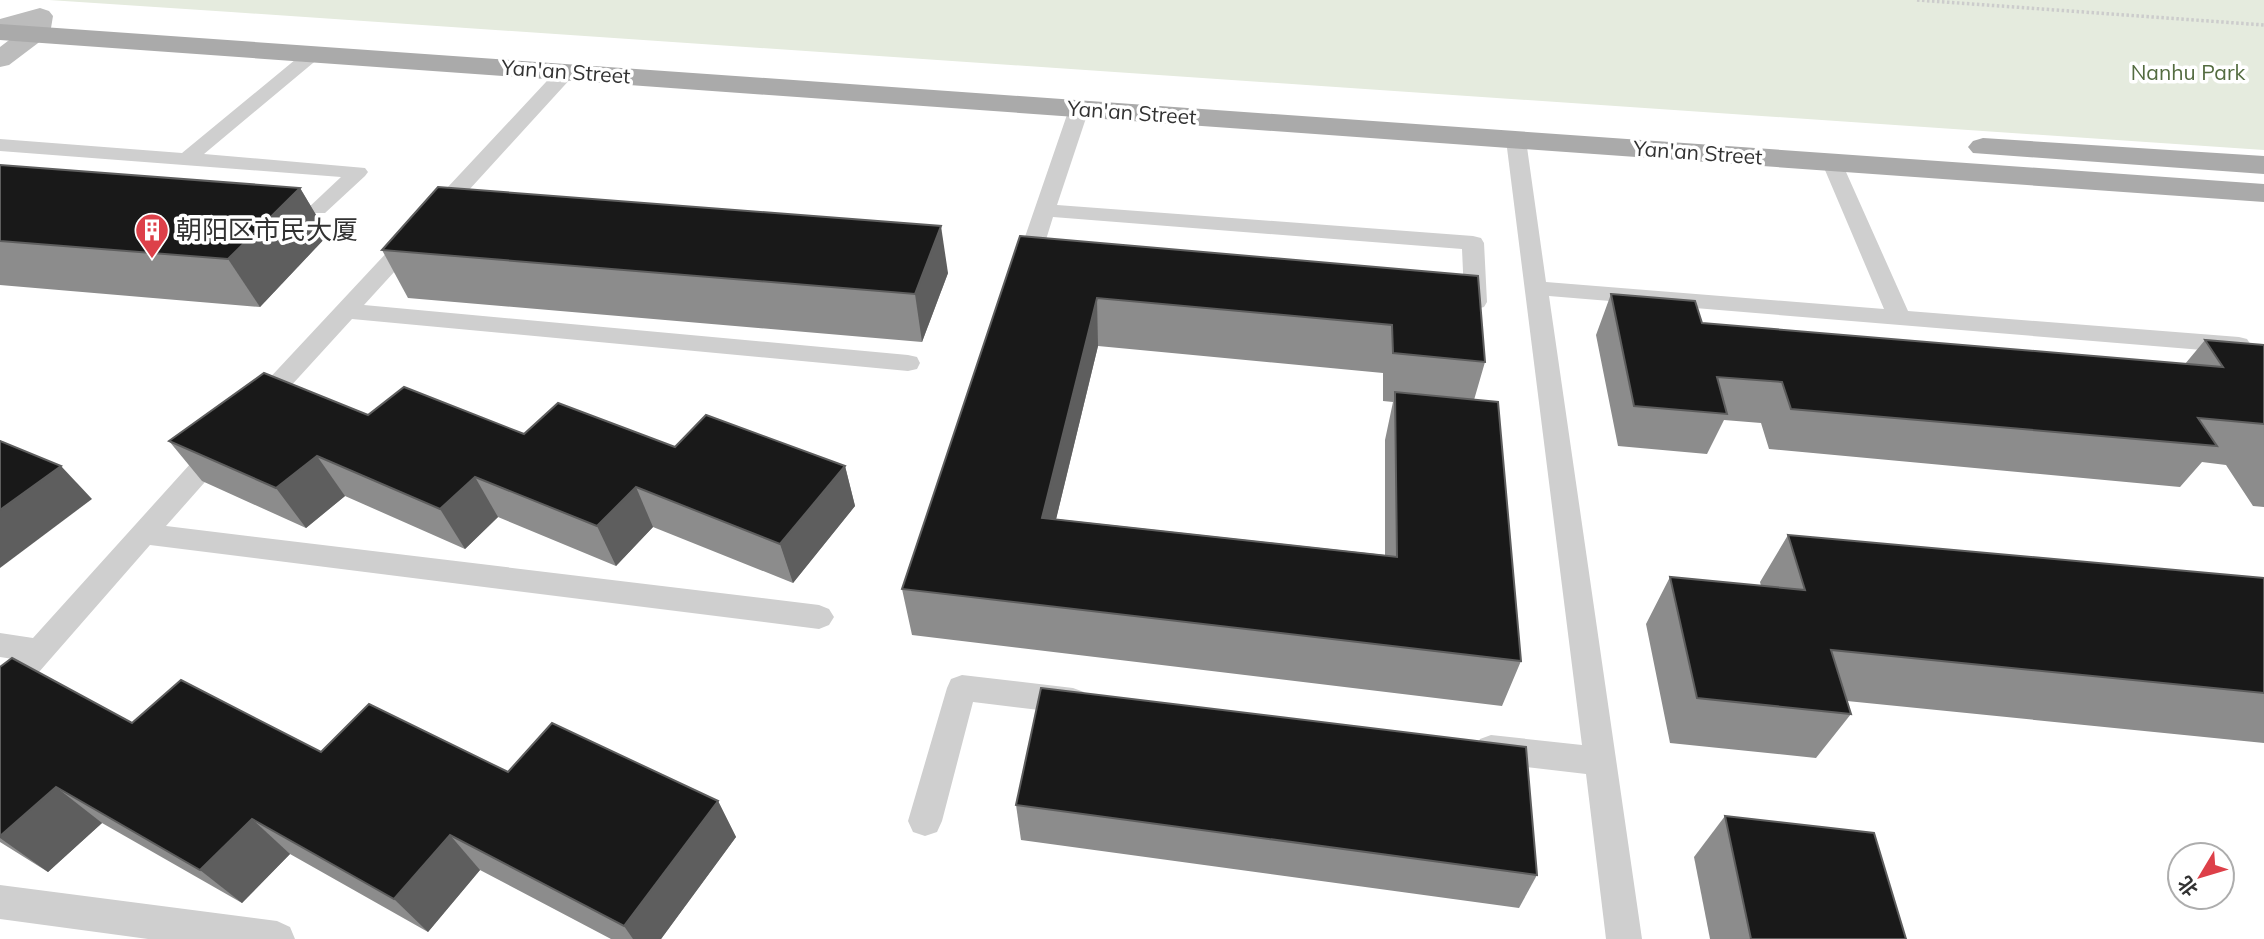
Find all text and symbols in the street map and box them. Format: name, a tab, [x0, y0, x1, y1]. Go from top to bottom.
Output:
street label: Yan'an Street	[500, 53, 631, 88]
park label: Nanhu Park	[2131, 59, 2246, 85]
street label: Yan'an Street	[1066, 94, 1197, 129]
street label: Yan'an Street	[1632, 134, 1763, 169]
building icon: 朝阳区市民大厦	[133, 211, 171, 260]
place label: 朝阳区市民大厦	[176, 213, 358, 246]
north arrow	[2166, 841, 2236, 911]
text: 北	[2172, 872, 2203, 901]

